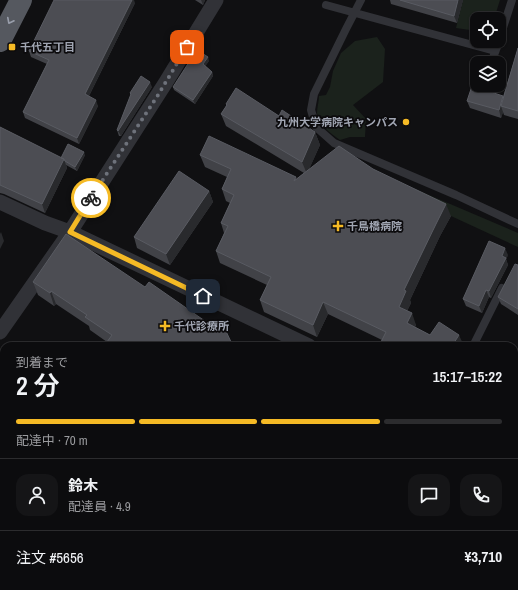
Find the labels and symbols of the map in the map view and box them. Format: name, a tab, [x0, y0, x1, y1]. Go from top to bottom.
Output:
one-way arrow	[8, 16, 15, 24]
pin	[170, 30, 204, 64]
place label: 千代五丁目	[20, 40, 75, 54]
marker: 千代五丁目	[7, 42, 17, 52]
place label: 九州大学病院キャンパス	[277, 115, 398, 129]
marker: 九州大学病院キャンパス	[401, 117, 411, 127]
courier	[71, 178, 111, 218]
place label: 千鳥橋病院	[347, 219, 402, 233]
marker: 千鳥橋病院	[332, 220, 344, 232]
pin	[186, 279, 220, 313]
place label: 千代診療所	[174, 319, 229, 333]
marker: 千代診療所	[159, 320, 171, 332]

